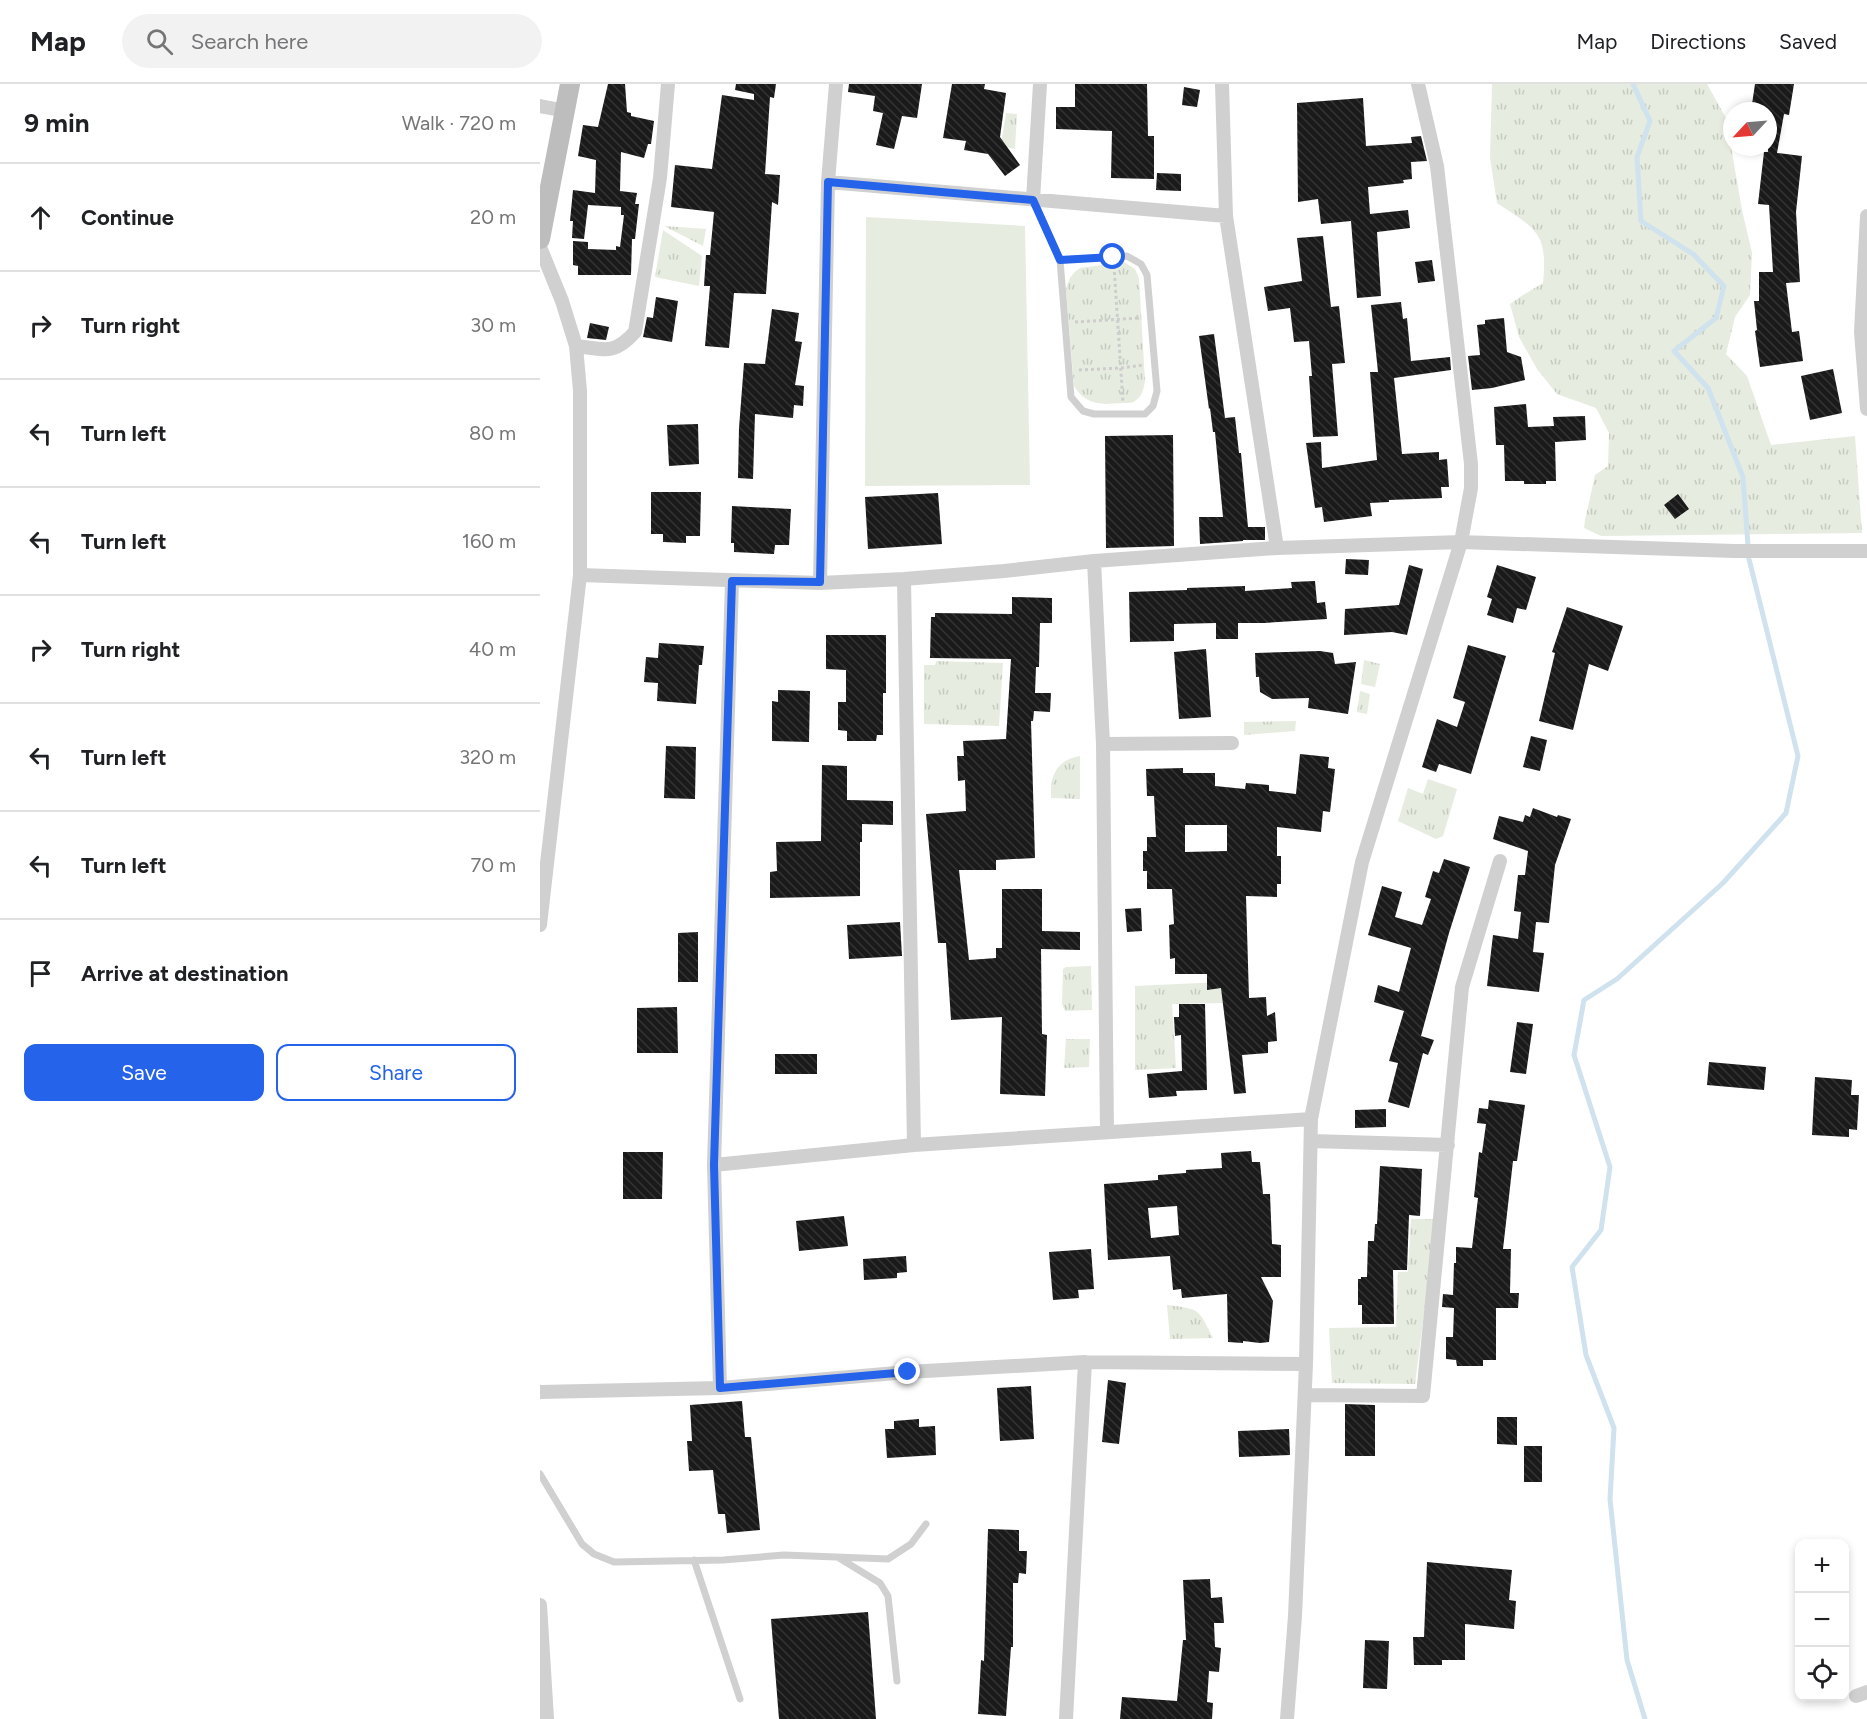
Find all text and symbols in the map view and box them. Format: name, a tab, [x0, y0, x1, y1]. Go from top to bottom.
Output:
search box	[122, 14, 542, 68]
text: Map	[30, 24, 86, 58]
icon: search	[143, 25, 176, 58]
text: Search here	[191, 28, 308, 55]
text: Map	[1576, 29, 1617, 54]
text: Directions	[1650, 29, 1746, 54]
text: Saved	[1779, 29, 1837, 54]
north arrow	[1723, 102, 1777, 156]
text: 9 min	[24, 107, 90, 139]
text: Walk · 720 m	[402, 111, 516, 135]
icon: ahead	[24, 201, 57, 234]
text: Continue	[81, 204, 174, 231]
text: 20 m	[470, 205, 516, 229]
route start	[1099, 243, 1125, 269]
icon: right	[24, 309, 57, 342]
text: Turn right	[81, 312, 180, 339]
text: 30 m	[470, 313, 516, 337]
icon: left	[24, 417, 57, 450]
text: Turn left	[81, 420, 167, 447]
text: 80 m	[469, 421, 516, 445]
icon: left	[24, 525, 57, 558]
text: Turn left	[81, 528, 167, 555]
text: 160 m	[462, 529, 516, 553]
icon: right	[24, 633, 57, 666]
text: Turn right	[81, 636, 180, 663]
text: 40 m	[469, 637, 516, 661]
icon: left	[24, 741, 57, 774]
text: Turn left	[81, 744, 167, 771]
text: 320 m	[459, 745, 516, 769]
icon: left	[24, 849, 57, 882]
text: Turn left	[81, 852, 167, 879]
text: 70 m	[470, 853, 516, 877]
icon: arrive	[24, 957, 57, 990]
text: Arrive at destination	[81, 960, 289, 987]
button: Save	[24, 1044, 264, 1101]
button: Share	[276, 1044, 516, 1101]
route end	[894, 1358, 920, 1384]
map controls	[1795, 1539, 1849, 1701]
button: +	[1795, 1539, 1849, 1593]
button: −	[1795, 1593, 1849, 1647]
button: locate	[1795, 1647, 1849, 1701]

